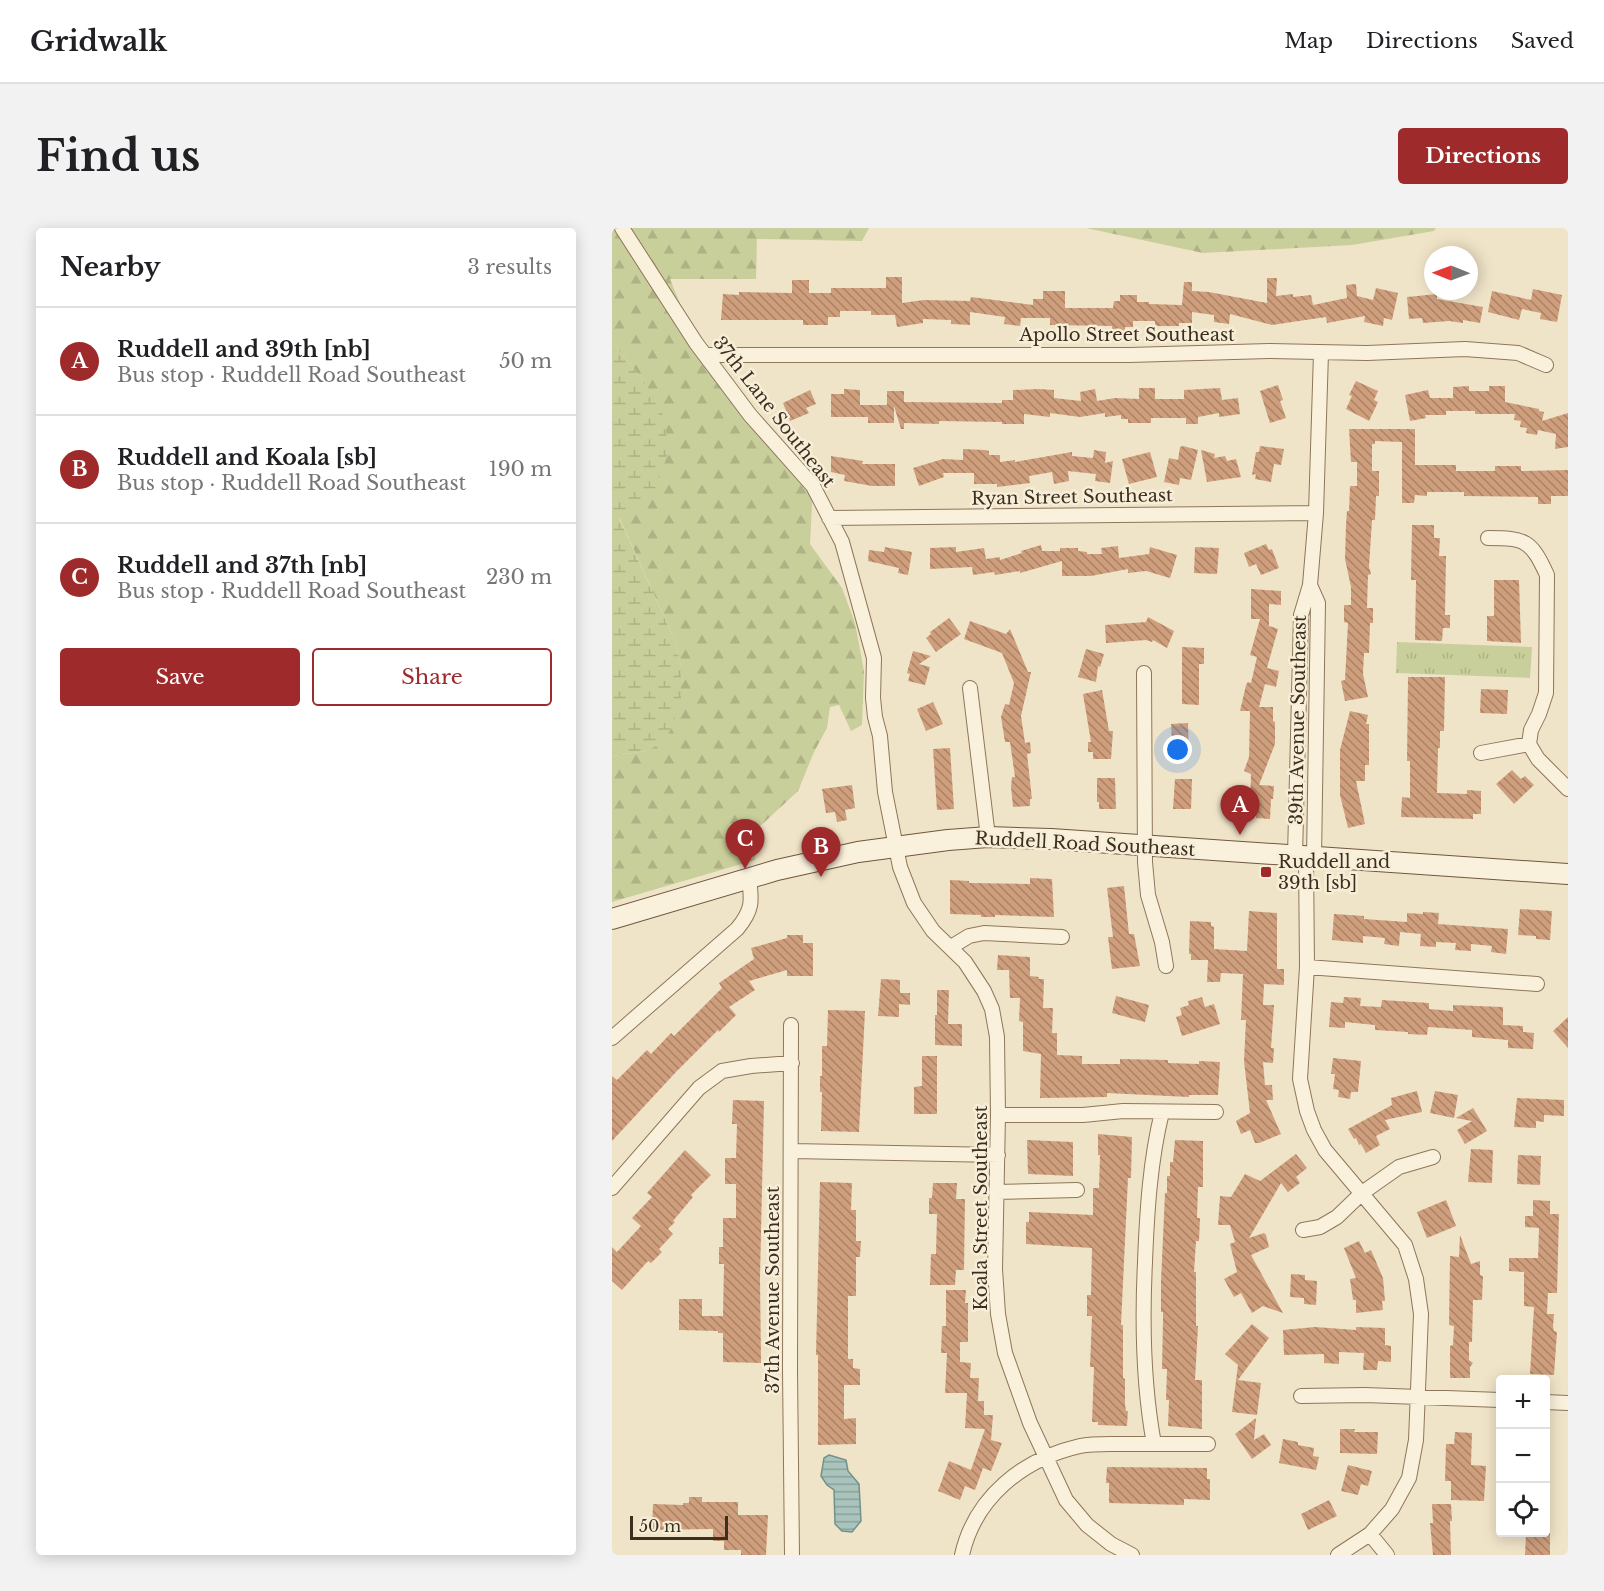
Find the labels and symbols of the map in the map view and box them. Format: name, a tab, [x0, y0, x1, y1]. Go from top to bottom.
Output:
north arrow	[1424, 246, 1478, 300]
street label: Apollo Street Southeast	[1018, 324, 1235, 346]
street label: 37th Lane Southeast	[708, 332, 840, 492]
street label: Ryan Street Southeast	[971, 484, 1173, 510]
street label: 39th Avenue Southeast	[1285, 615, 1311, 825]
your location	[1163, 735, 1192, 764]
pin: A	[1220, 786, 1260, 835]
pin: C	[726, 820, 764, 869]
street label: Ruddell Road Southeast	[974, 827, 1196, 861]
pin: B	[802, 828, 840, 877]
place label: Ruddell and 39th [sb]	[1278, 851, 1390, 894]
marker: Ruddell and 39th [sb]	[1259, 865, 1273, 879]
street label: Koala Street Southeast	[970, 1105, 992, 1311]
street label: 37th Avenue Southeast	[762, 1186, 784, 1394]
scale bar	[630, 1513, 728, 1540]

